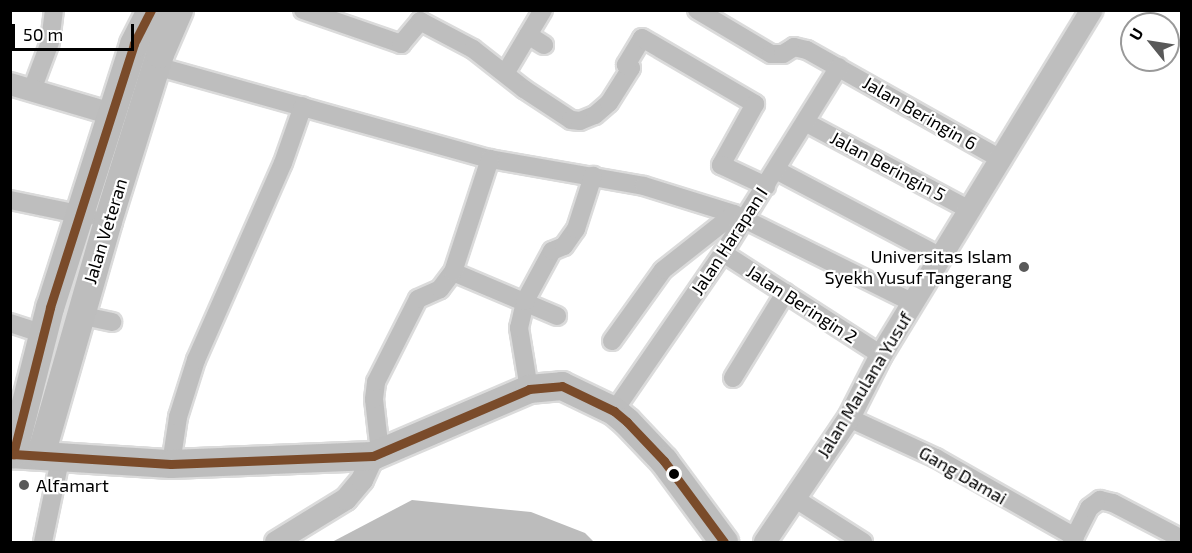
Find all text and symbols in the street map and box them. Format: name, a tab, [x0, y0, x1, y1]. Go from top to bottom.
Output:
scale bar	[15, 12, 136, 50]
north arrow	[1120, 12, 1180, 72]
text: 50 m	[23, 23, 63, 45]
text: U	[1125, 24, 1147, 43]
street label: Jalan Beringin 6	[859, 72, 981, 154]
street label: Jalan Beringin 5	[827, 127, 949, 205]
street label: Jalan Veteran	[79, 175, 131, 287]
street label: Jalan Harapan I	[686, 183, 772, 299]
place label: Universitas Islam Syekh Yusuf Tangerang	[823, 246, 1012, 288]
street label: Jalan Beringin 2	[743, 260, 861, 348]
marker: Universitas Islam Syekh Yusuf Tangerang	[1017, 260, 1031, 274]
street label: Jalan Maulana Yusuf	[812, 308, 916, 462]
street label: Gang Damai	[915, 441, 1011, 509]
unlabelled marker	[668, 468, 680, 480]
place label: Alfamart	[36, 474, 109, 496]
marker: Alfamart	[17, 478, 31, 492]

